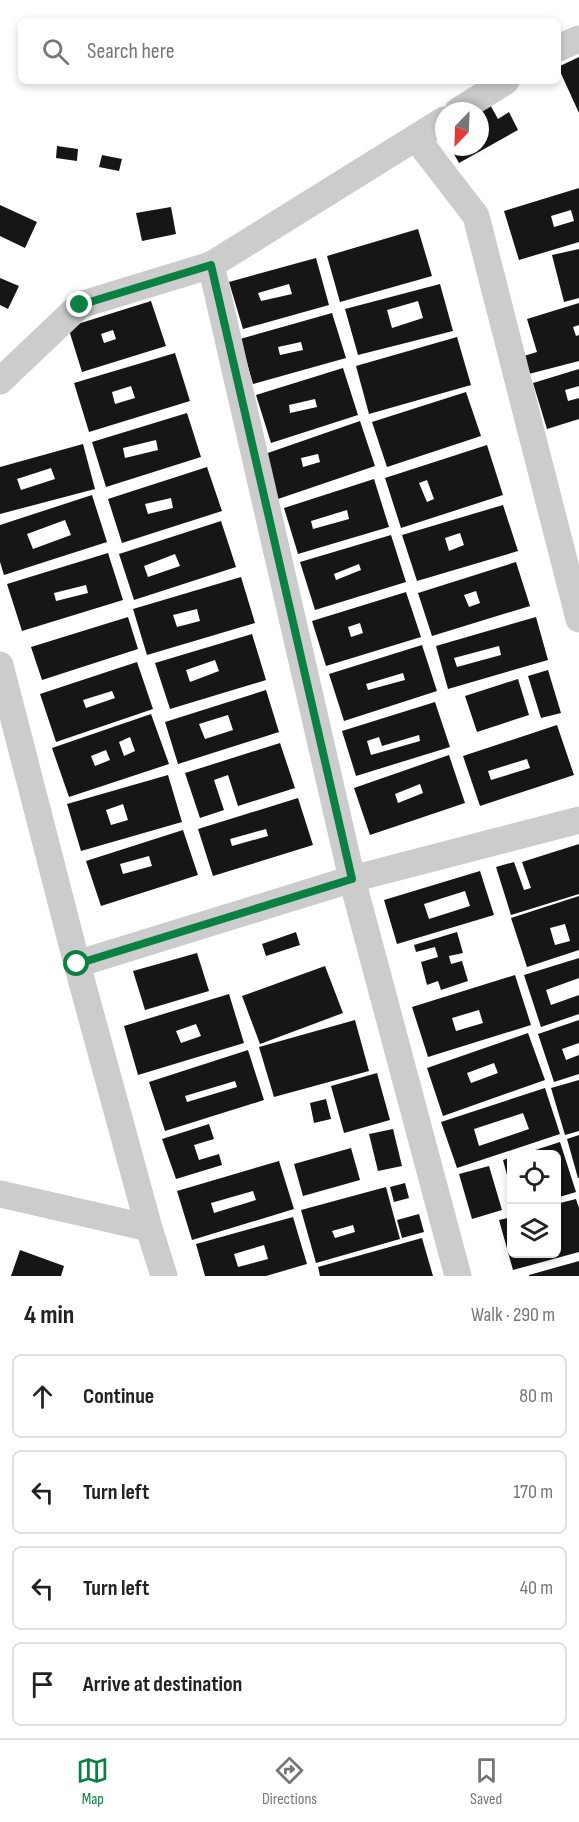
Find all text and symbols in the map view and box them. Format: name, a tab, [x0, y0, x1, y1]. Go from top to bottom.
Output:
search box	[18, 18, 561, 84]
icon: search	[39, 35, 72, 68]
text: Search here	[87, 38, 174, 65]
north arrow	[435, 102, 489, 156]
route end	[66, 291, 92, 317]
route start	[63, 950, 89, 976]
map controls	[507, 1150, 561, 1258]
button: locate	[507, 1150, 561, 1204]
button: layers	[507, 1204, 561, 1258]
text: 4 min	[24, 1300, 74, 1331]
text: Walk · 290 m	[471, 1303, 555, 1327]
icon: ahead	[26, 1380, 59, 1413]
text: Continue	[83, 1383, 154, 1410]
text: 80 m	[519, 1384, 553, 1408]
icon: left	[26, 1476, 59, 1509]
text: Turn left	[83, 1479, 149, 1506]
text: 170 m	[513, 1480, 553, 1504]
icon: left	[26, 1572, 59, 1605]
text: Turn left	[83, 1575, 149, 1602]
text: 40 m	[520, 1576, 553, 1600]
icon: arrive	[26, 1668, 59, 1701]
text: Arrive at destination	[83, 1671, 242, 1698]
tab: Map	[76, 1754, 109, 1809]
tab: Directions	[262, 1754, 317, 1809]
tab: Saved	[470, 1754, 503, 1809]

